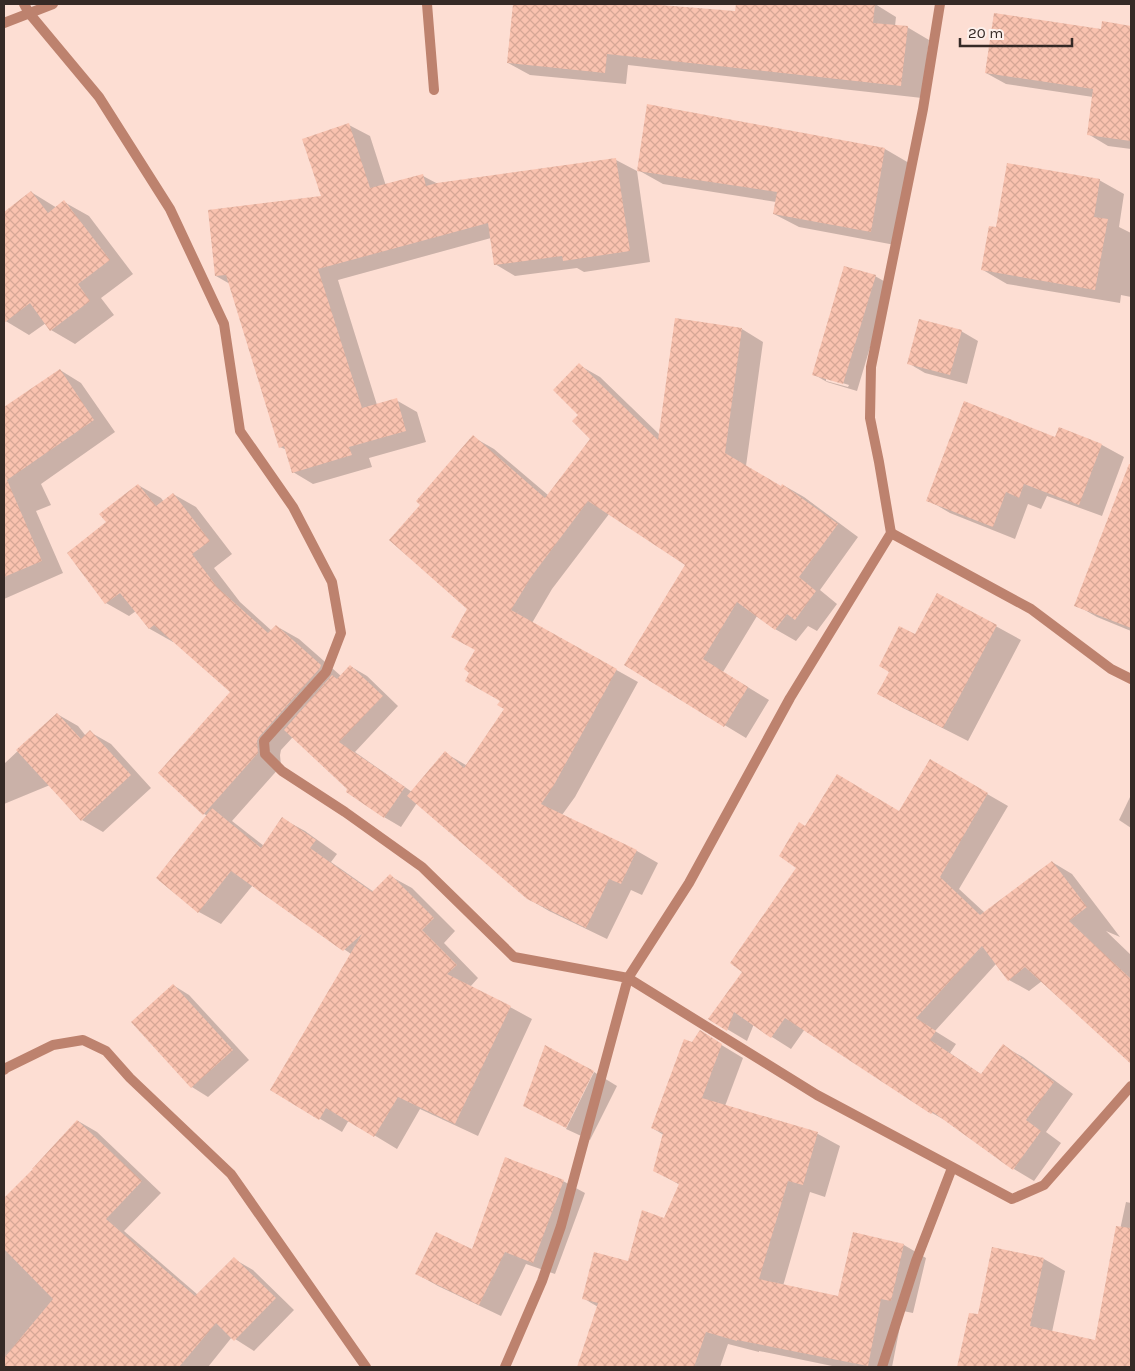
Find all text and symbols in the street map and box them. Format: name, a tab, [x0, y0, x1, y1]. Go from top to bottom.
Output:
scale bar	[960, 15, 1072, 47]
text: 20 m	[968, 24, 1003, 42]

